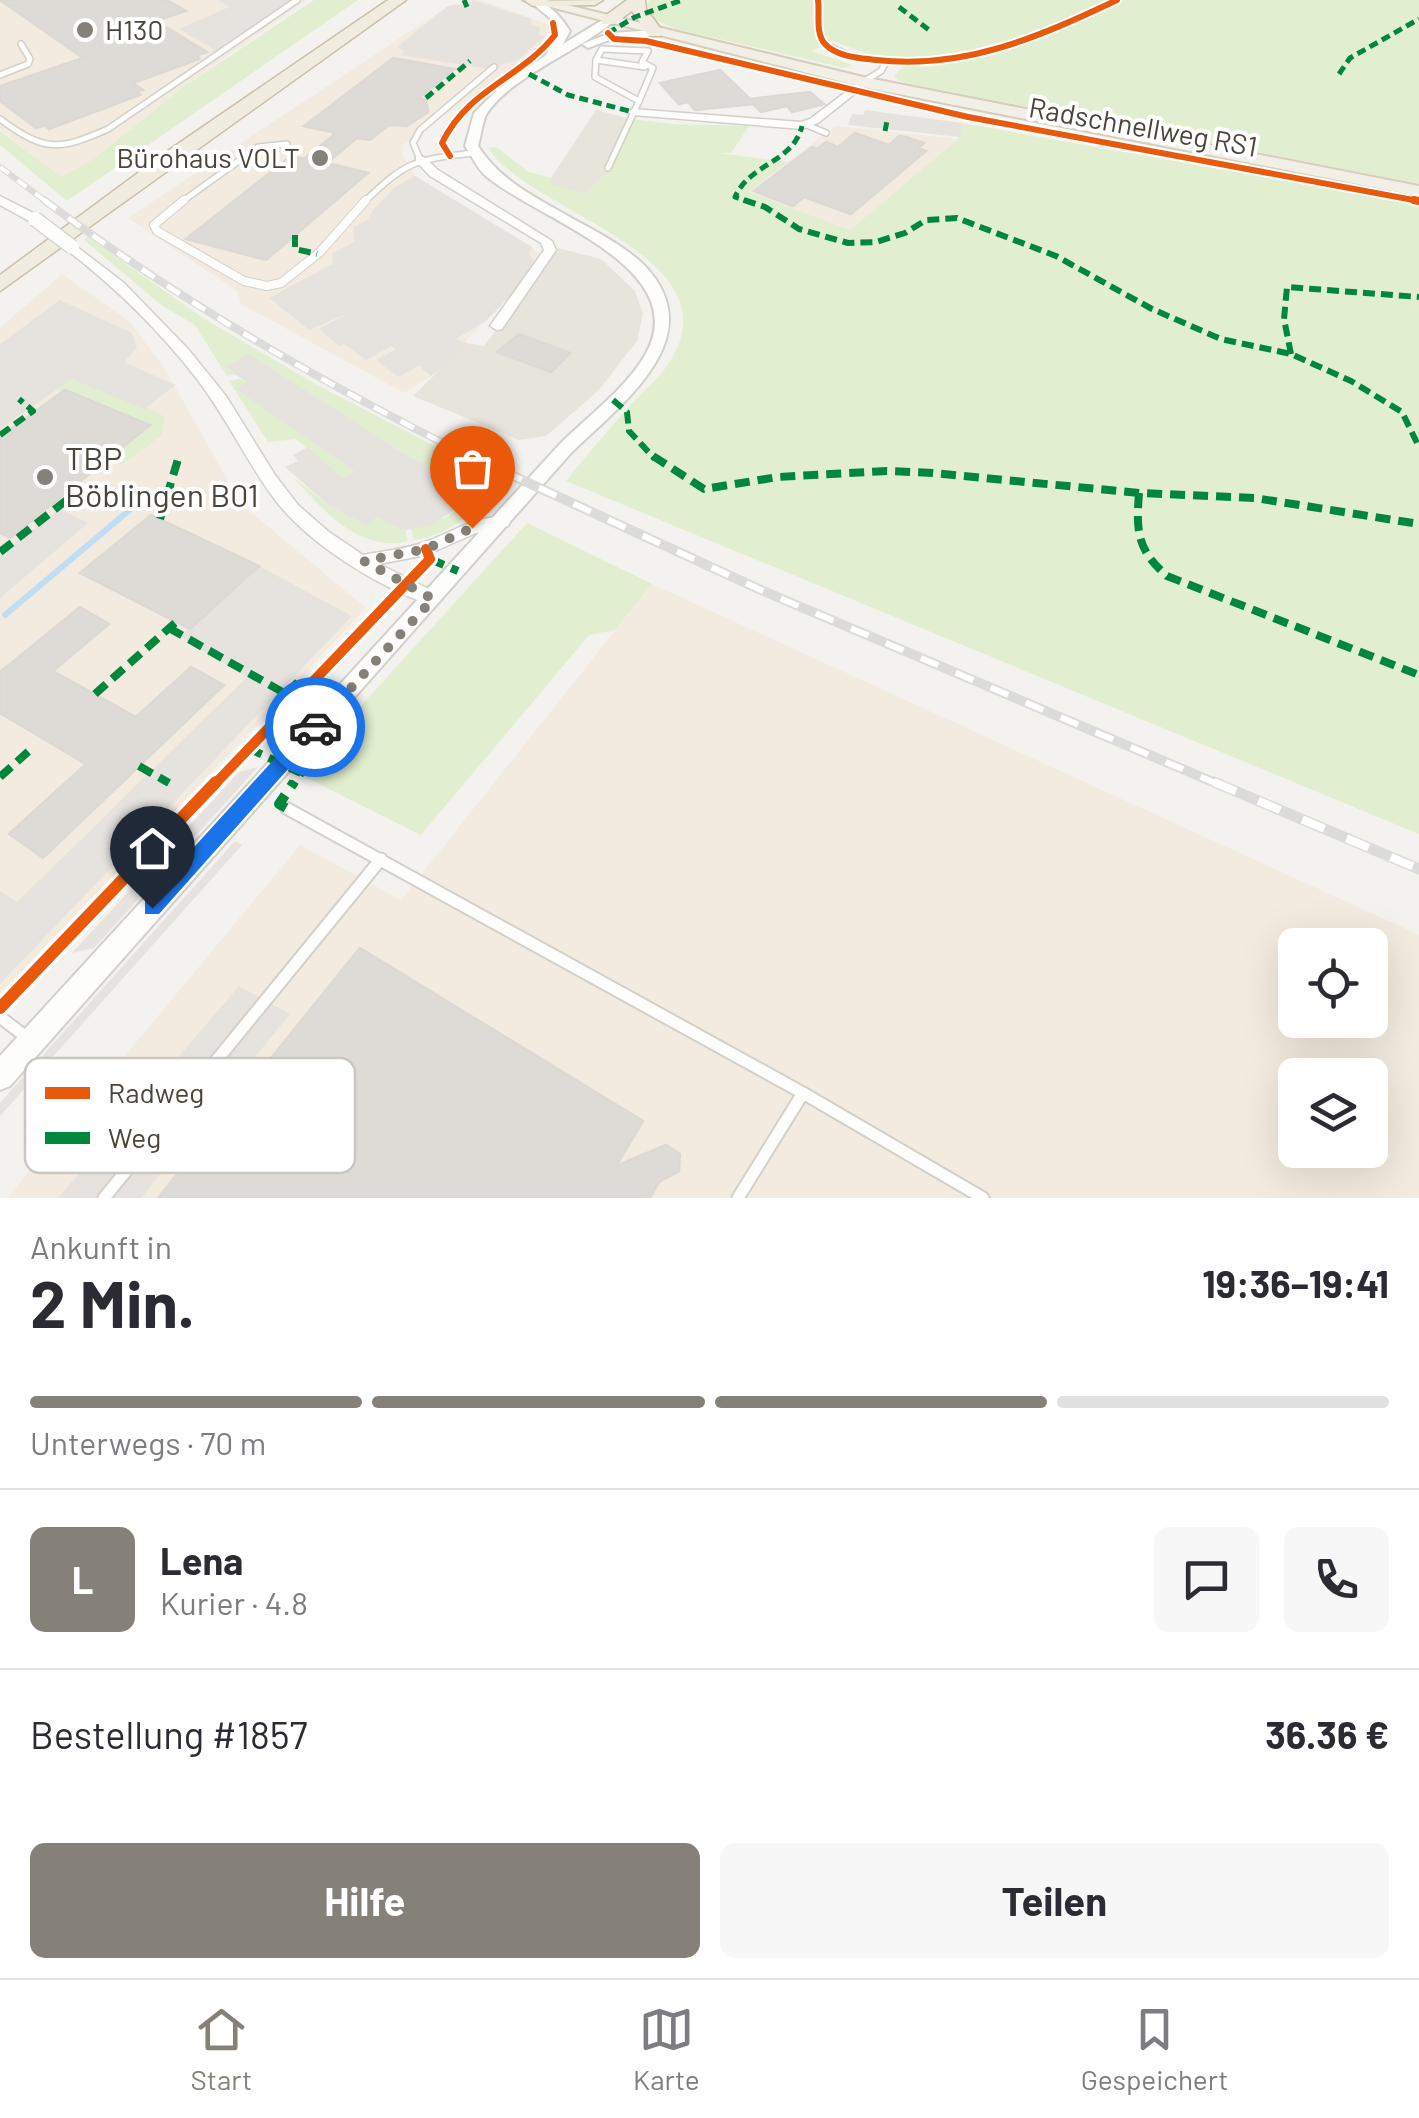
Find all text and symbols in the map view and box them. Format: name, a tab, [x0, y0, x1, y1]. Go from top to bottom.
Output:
place label: H130	[105, 12, 163, 46]
marker: H130	[74, 19, 96, 41]
street label: Radschnellweg RS1	[1026, 89, 1260, 163]
place label: Bürohaus VOLT	[116, 140, 300, 174]
marker: Bürohaus VOLT	[309, 147, 331, 169]
pin	[430, 426, 515, 529]
place label: TBP Böblingen B01	[65, 438, 259, 513]
icon: bag	[445, 441, 500, 496]
marker: TBP Böblingen B01	[34, 466, 56, 488]
courier	[265, 677, 365, 777]
icon: car	[288, 700, 343, 755]
pin	[110, 806, 195, 909]
icon: home	[125, 821, 180, 876]
map controls	[1278, 928, 1388, 1168]
button: locate	[1278, 928, 1388, 1038]
legend	[25, 1058, 355, 1173]
button: layers	[1278, 1058, 1388, 1168]
text: Radweg	[108, 1075, 204, 1109]
text: Weg	[108, 1120, 161, 1154]
text: Ankunft in	[30, 1227, 172, 1265]
text: 19:36–19:41	[1202, 1260, 1389, 1306]
text: 2 Min.	[30, 1263, 195, 1341]
text: Unterwegs · 70 m	[30, 1423, 266, 1461]
button: chat	[1154, 1527, 1259, 1632]
button: phone	[1284, 1527, 1389, 1632]
text: Lena	[160, 1537, 243, 1583]
text: L	[72, 1556, 93, 1602]
text: Kurier · 4.8	[160, 1583, 308, 1621]
text: Bestellung #1857	[30, 1711, 307, 1757]
text: 36.36 €	[1265, 1711, 1389, 1757]
button: Hilfe	[30, 1843, 700, 1958]
button: Teilen	[720, 1843, 1389, 1958]
tab: Start	[190, 2002, 252, 2096]
tab: Karte	[633, 2002, 700, 2096]
tab: Gespeichert	[1081, 2002, 1228, 2096]

